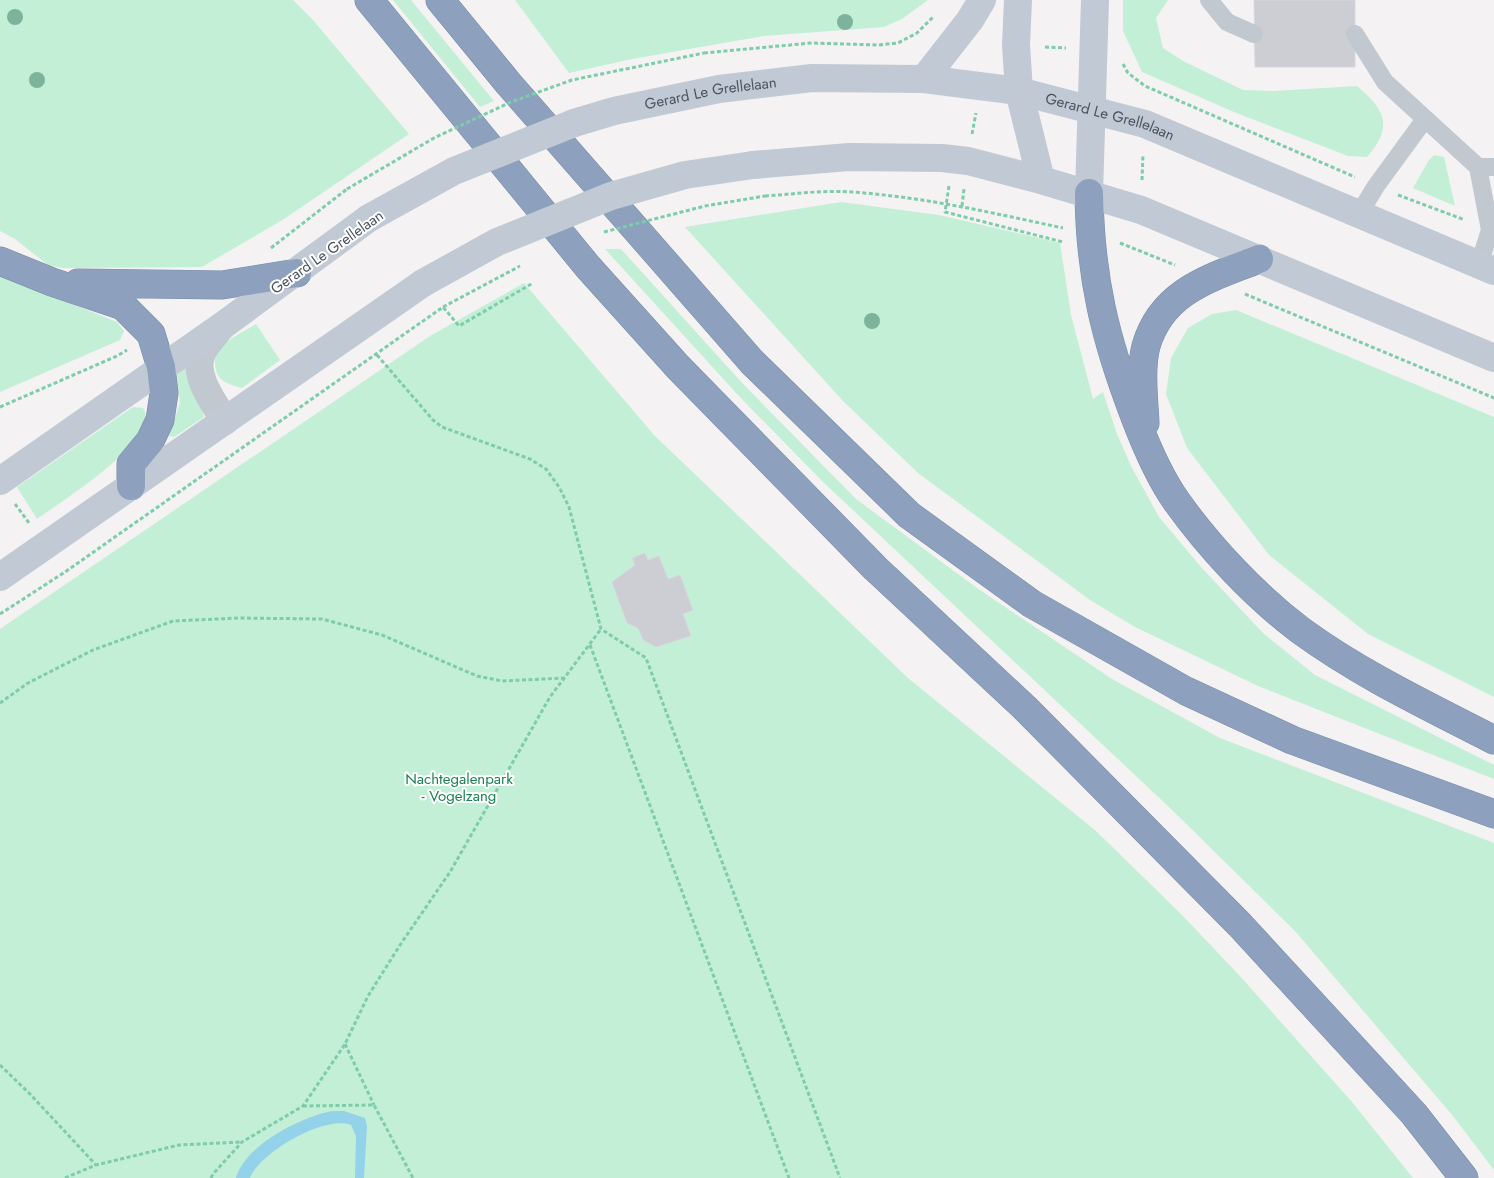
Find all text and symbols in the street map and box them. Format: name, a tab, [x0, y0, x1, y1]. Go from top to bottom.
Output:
street label: Gerard Le Grellelaan	[642, 71, 778, 115]
street label: Gerard Le Grellelaan	[1043, 87, 1178, 146]
street label: Gerard Le Grellelaan	[266, 205, 388, 299]
park label: Nachtegalenpark - Vogelzang	[405, 768, 513, 807]

